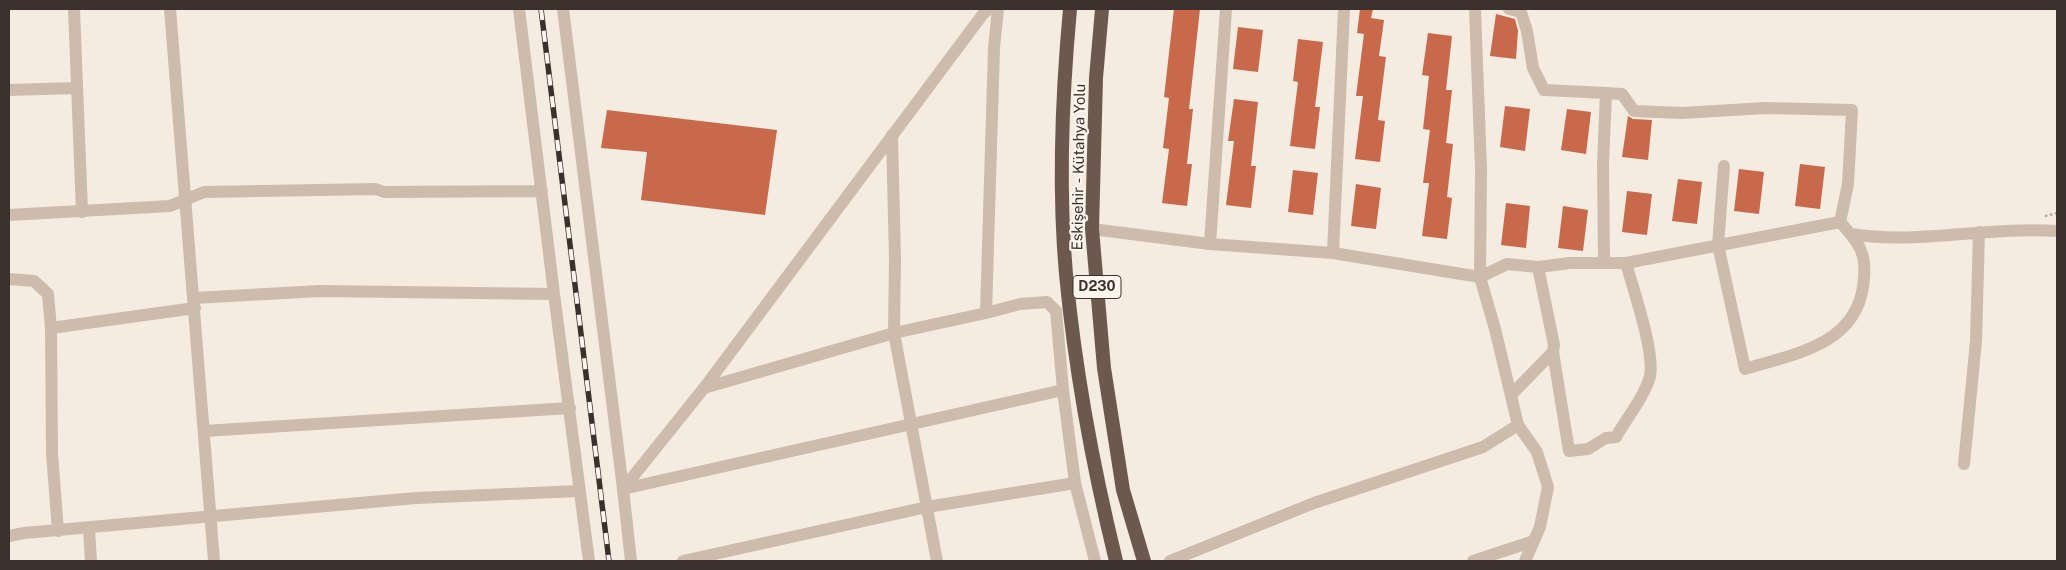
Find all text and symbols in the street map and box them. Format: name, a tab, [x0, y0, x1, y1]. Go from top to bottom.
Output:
street label: Eskişehir - Kütahya Yolu	[1069, 84, 1089, 250]
road number: D230	[1073, 276, 1121, 298]

